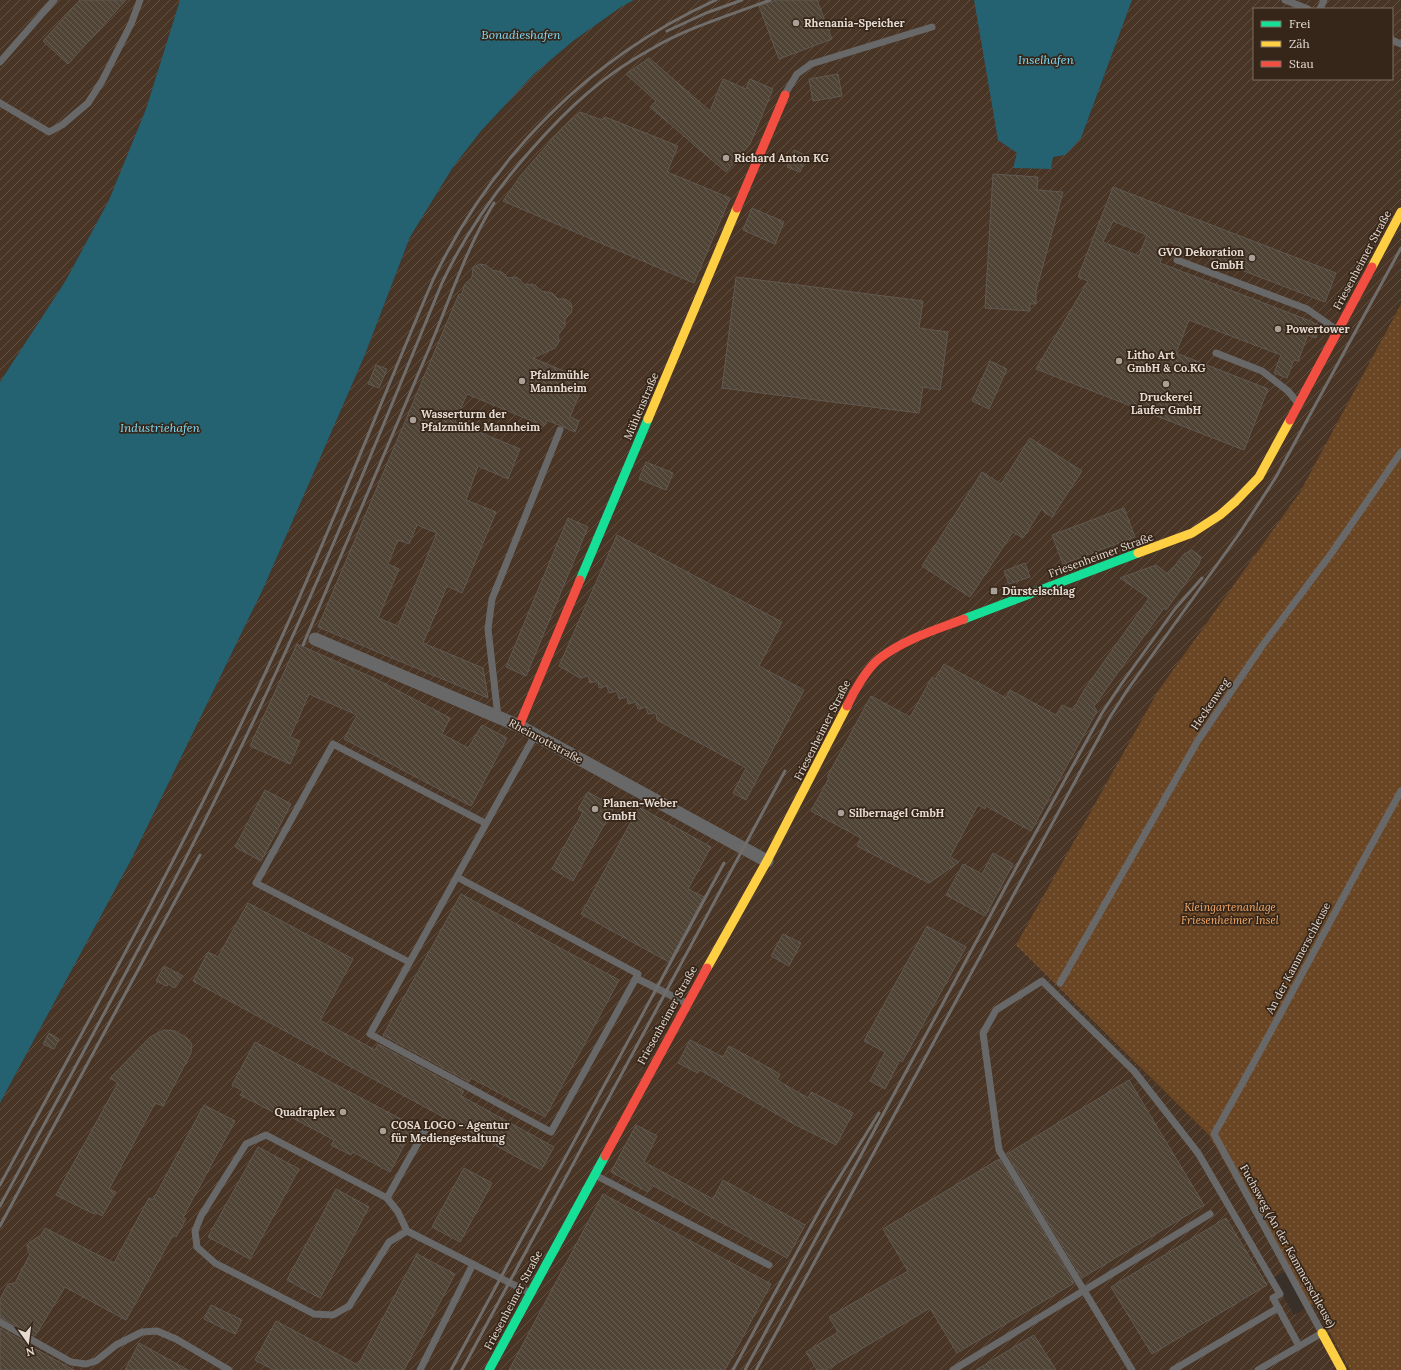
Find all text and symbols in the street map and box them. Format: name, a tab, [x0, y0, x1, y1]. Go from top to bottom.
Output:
legend	[1253, 8, 1393, 80]
place label: Rhenania-Speicher	[804, 16, 906, 30]
text: Frei	[1289, 16, 1310, 31]
marker: Rhenania-Speicher	[791, 18, 801, 28]
water label: Bonadieshafen	[481, 27, 561, 42]
text: Zäh	[1289, 36, 1310, 51]
water label: Inselhafen	[1018, 52, 1075, 67]
text: Stau	[1289, 56, 1314, 71]
place label: Richard Anton KG	[734, 151, 829, 165]
marker: Richard Anton KG	[721, 153, 731, 163]
street label: Friesenheimer Straße	[1330, 208, 1394, 312]
place label: GVO Dekoration GmbH	[1158, 245, 1244, 272]
marker: GVO Dekoration GmbH	[1247, 253, 1257, 263]
place label: Powertower	[1286, 322, 1350, 336]
marker: Powertower	[1273, 324, 1283, 334]
place label: Litho Art GmbH & Co.KG	[1127, 348, 1206, 375]
marker: Litho Art GmbH & Co.KG	[1114, 356, 1124, 366]
place label: Pfalzmühle Mannheim	[530, 368, 589, 395]
street label: Mühlenstraße	[620, 370, 662, 442]
marker: Pfalzmühle Mannheim	[517, 376, 527, 386]
marker: Druckerei Läufer GmbH	[1161, 379, 1171, 389]
place label: Druckerei Läufer GmbH	[1131, 390, 1201, 417]
place label: Wasserturm der Pfalzmühle Mannheim	[421, 407, 540, 434]
marker: Wasserturm der Pfalzmühle Mannheim	[408, 415, 418, 425]
water label: Industriehafen	[120, 420, 201, 435]
street label: Friesenheimer Straße	[1047, 529, 1155, 581]
place label: Dürstelschlag	[1002, 584, 1076, 598]
marker: Dürstelschlag	[989, 586, 999, 596]
street label: Heckenweg	[1188, 675, 1233, 732]
street label: Friesenheimer Straße	[791, 677, 853, 783]
street label: Rheinrottstraße	[506, 716, 586, 766]
place label: Planen-Weber GmbH	[603, 796, 678, 823]
marker: Planen-Weber GmbH	[590, 804, 600, 814]
place label: Silbernagel GmbH	[849, 806, 944, 820]
marker: Silbernagel GmbH	[836, 808, 846, 818]
park label: Kleingartenanlage Friesenheimer Insel	[1181, 900, 1279, 927]
street label: An der Kammerschleuse	[1262, 900, 1333, 1017]
street label: Friesenheimer Straße	[634, 963, 700, 1067]
place label: Quadraplex	[274, 1105, 335, 1119]
marker: Quadraplex	[338, 1107, 348, 1117]
place label: COSA LOGO - Agentur für Mediengestaltung	[391, 1118, 510, 1145]
marker: COSA LOGO - Agentur für Mediengestaltung	[378, 1126, 388, 1136]
street label: Fuchsweg (An der Kammerschleuse)	[1236, 1162, 1339, 1330]
street label: Friesenheimer Straße	[481, 1248, 545, 1352]
north arrow	[8, 1322, 48, 1362]
text: N	[24, 1344, 36, 1360]

